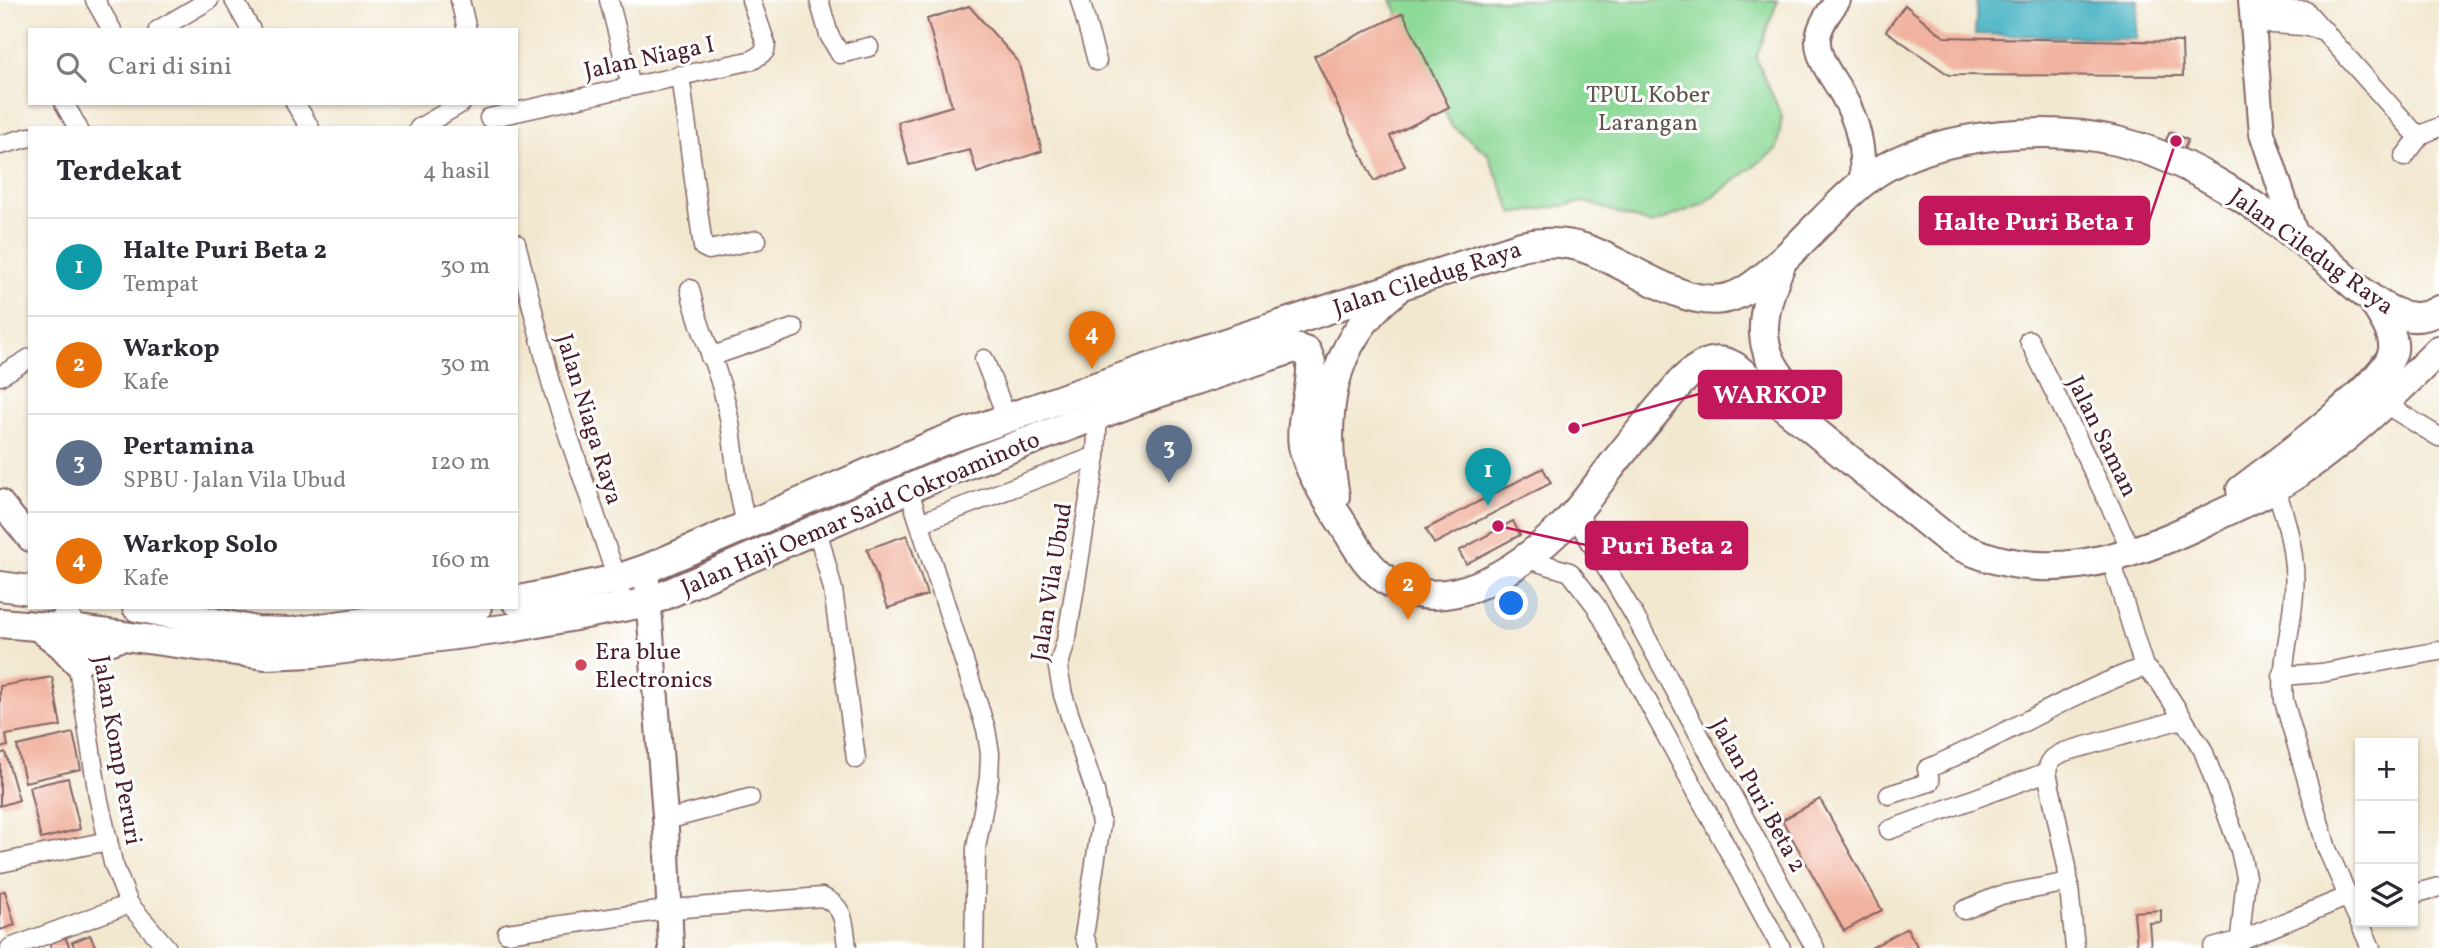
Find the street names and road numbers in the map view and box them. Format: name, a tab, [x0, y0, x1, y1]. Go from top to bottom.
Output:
street label: Jalan Niaga I	[581, 29, 718, 89]
street label: Jalan Ciledug Raya	[2221, 181, 2400, 324]
street label: Jalan Ciledug Raya	[1329, 233, 1526, 326]
street label: Jalan Niaga Raya	[546, 330, 630, 509]
street label: Jalan Saman	[2057, 371, 2145, 503]
street label: Jalan Haji Oemar Said Cokroaminoto	[676, 424, 1046, 606]
street label: Jalan Vila Ubud	[1024, 501, 1082, 664]
street label: Jalan Komp Peruri	[83, 653, 149, 848]
street label: Jalan Puri Beta 2	[1701, 712, 1814, 879]

